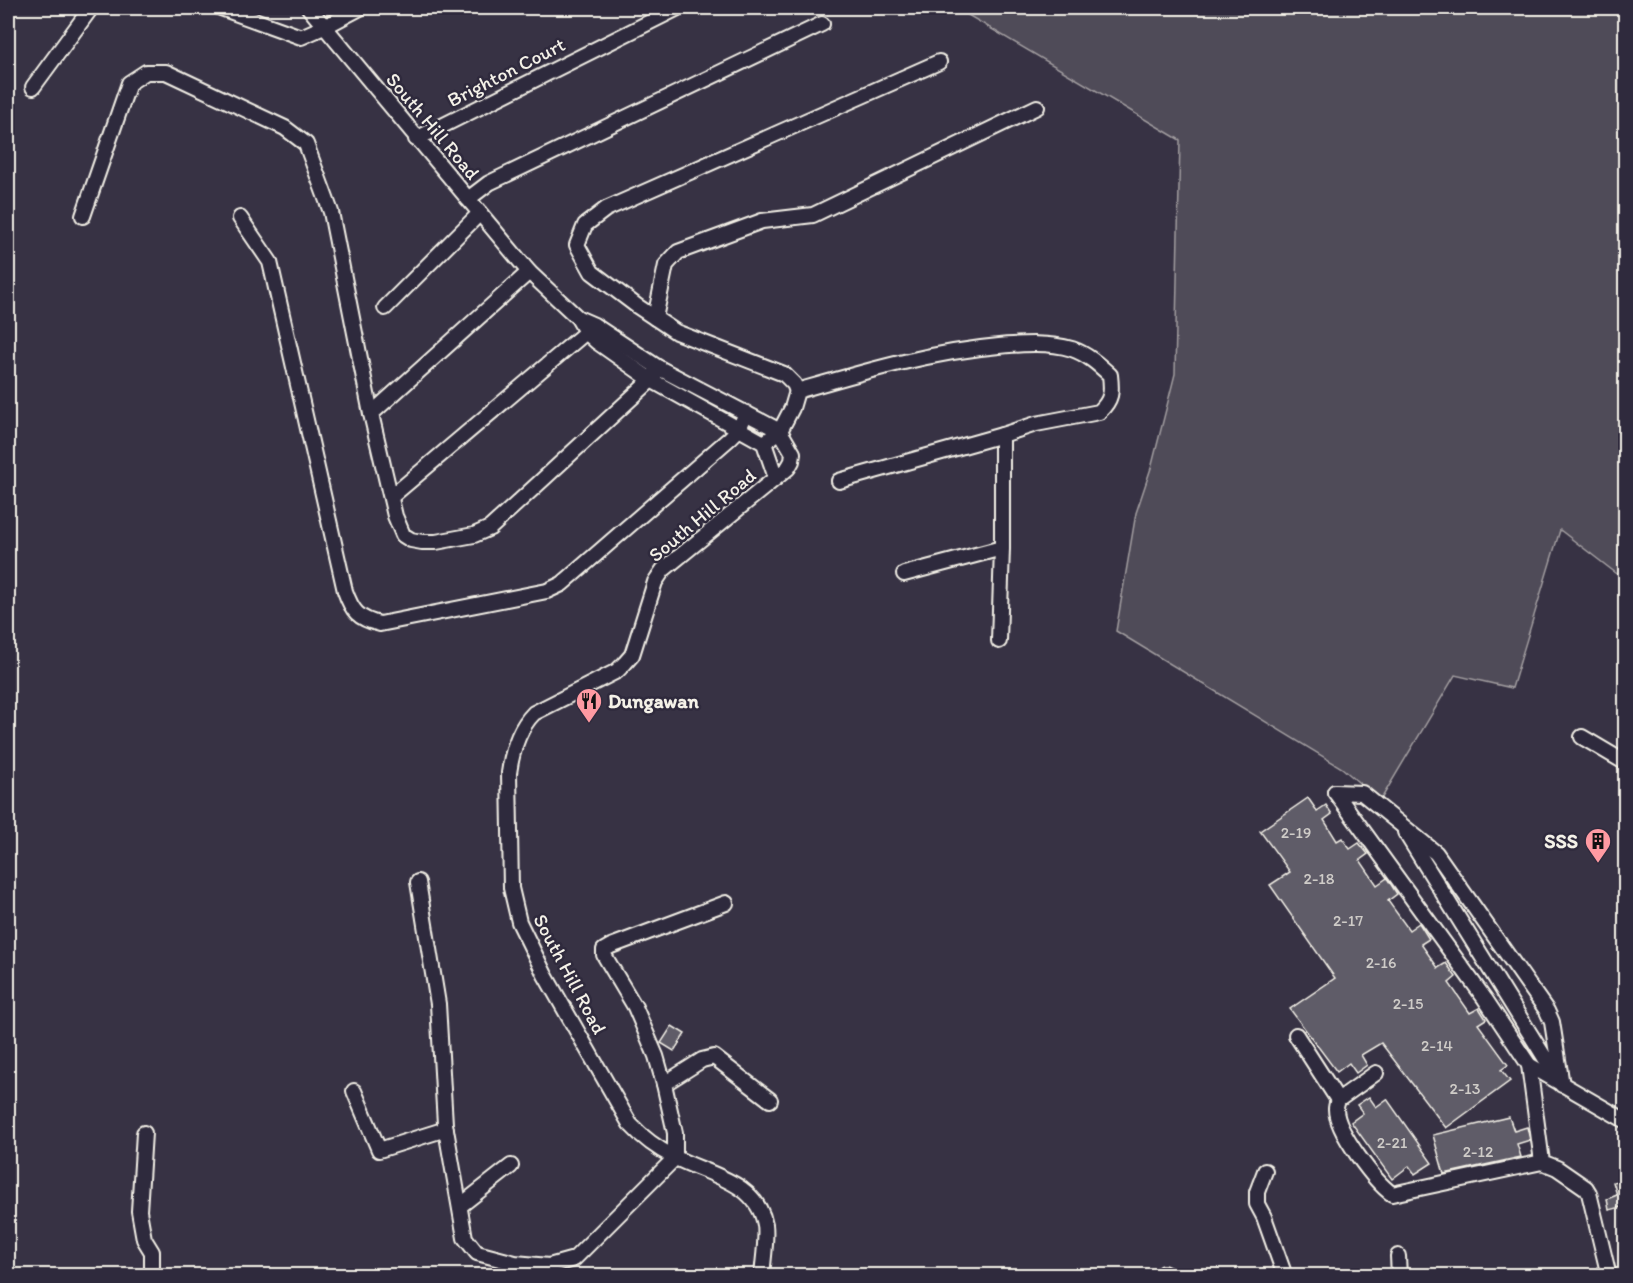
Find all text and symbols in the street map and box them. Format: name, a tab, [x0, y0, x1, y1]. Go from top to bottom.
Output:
street label: Brighton Court	[443, 32, 569, 112]
street label: South Hill Road	[381, 68, 485, 185]
street label: South Hill Road	[644, 463, 761, 567]
restaurant icon: Dungawan	[574, 686, 604, 724]
place label: Dungawan	[608, 689, 700, 714]
house number: 2-19	[1281, 823, 1311, 842]
building icon: SSS	[1583, 826, 1613, 864]
place label: SSS	[1544, 829, 1578, 853]
house number: 2-18	[1303, 869, 1335, 888]
street label: South Hill Road	[528, 910, 612, 1038]
house number: 2-17	[1333, 911, 1363, 930]
house number: 2-16	[1366, 953, 1396, 972]
house number: 2-15	[1393, 994, 1423, 1013]
house number: 2-14	[1421, 1036, 1453, 1055]
house number: 2-13	[1450, 1079, 1481, 1098]
house number: 2-21	[1377, 1133, 1408, 1152]
house number: 2-12	[1463, 1142, 1494, 1161]

